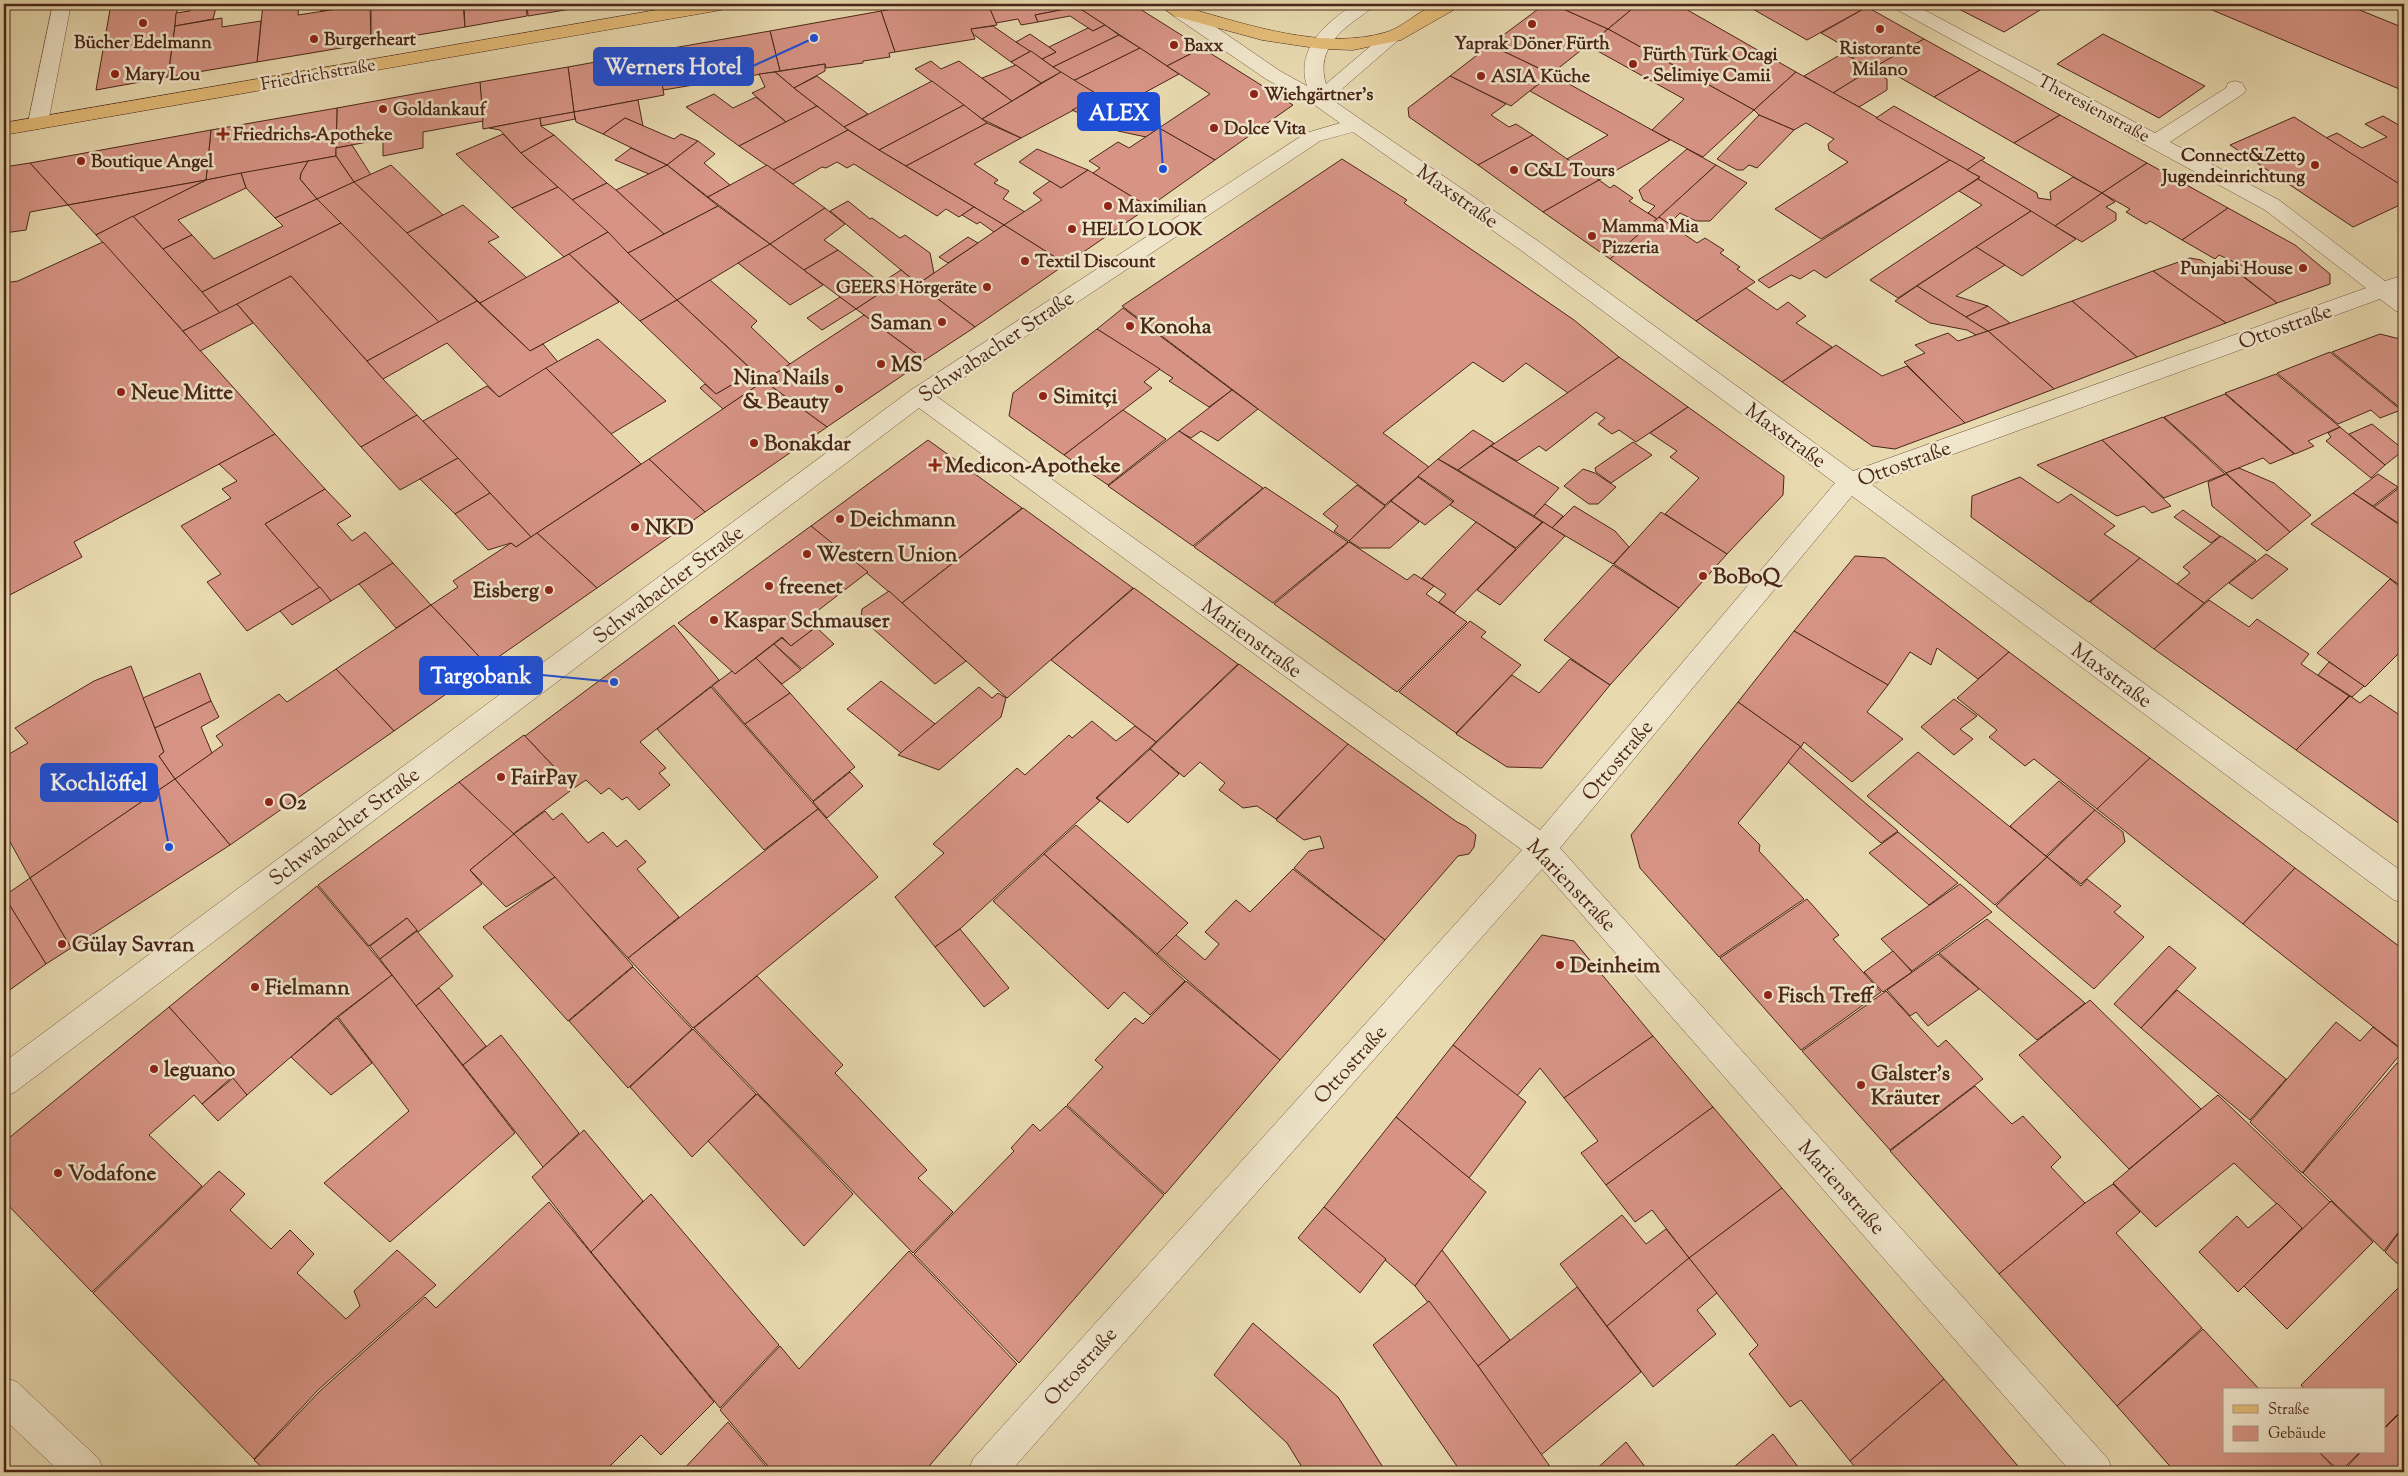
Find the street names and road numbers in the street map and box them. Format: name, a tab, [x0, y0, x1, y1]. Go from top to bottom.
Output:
street label: Friedrichstraße	[259, 53, 378, 99]
street label: Theresienstraße	[2032, 69, 2154, 150]
street label: Maxstraße	[1410, 158, 1504, 237]
street label: Schwabacher Straße	[913, 284, 1081, 411]
street label: Ottostraße	[2235, 297, 2337, 359]
street label: Maxstraße	[1738, 397, 1832, 476]
street label: Ottostraße	[1854, 434, 1956, 496]
street label: Schwabacher Straße	[588, 519, 751, 652]
street label: Marienstraße	[1194, 593, 1308, 687]
street label: Maxstraße	[2064, 637, 2158, 716]
street label: Ottostraße	[1576, 714, 1661, 808]
street label: Schwabacher Straße	[264, 761, 427, 894]
street label: Marienstraße	[1519, 833, 1622, 939]
street label: Ottostraße	[1308, 1019, 1395, 1112]
street label: Marienstraße	[1790, 1134, 1891, 1242]
street label: Ottostraße	[1038, 1321, 1125, 1414]

